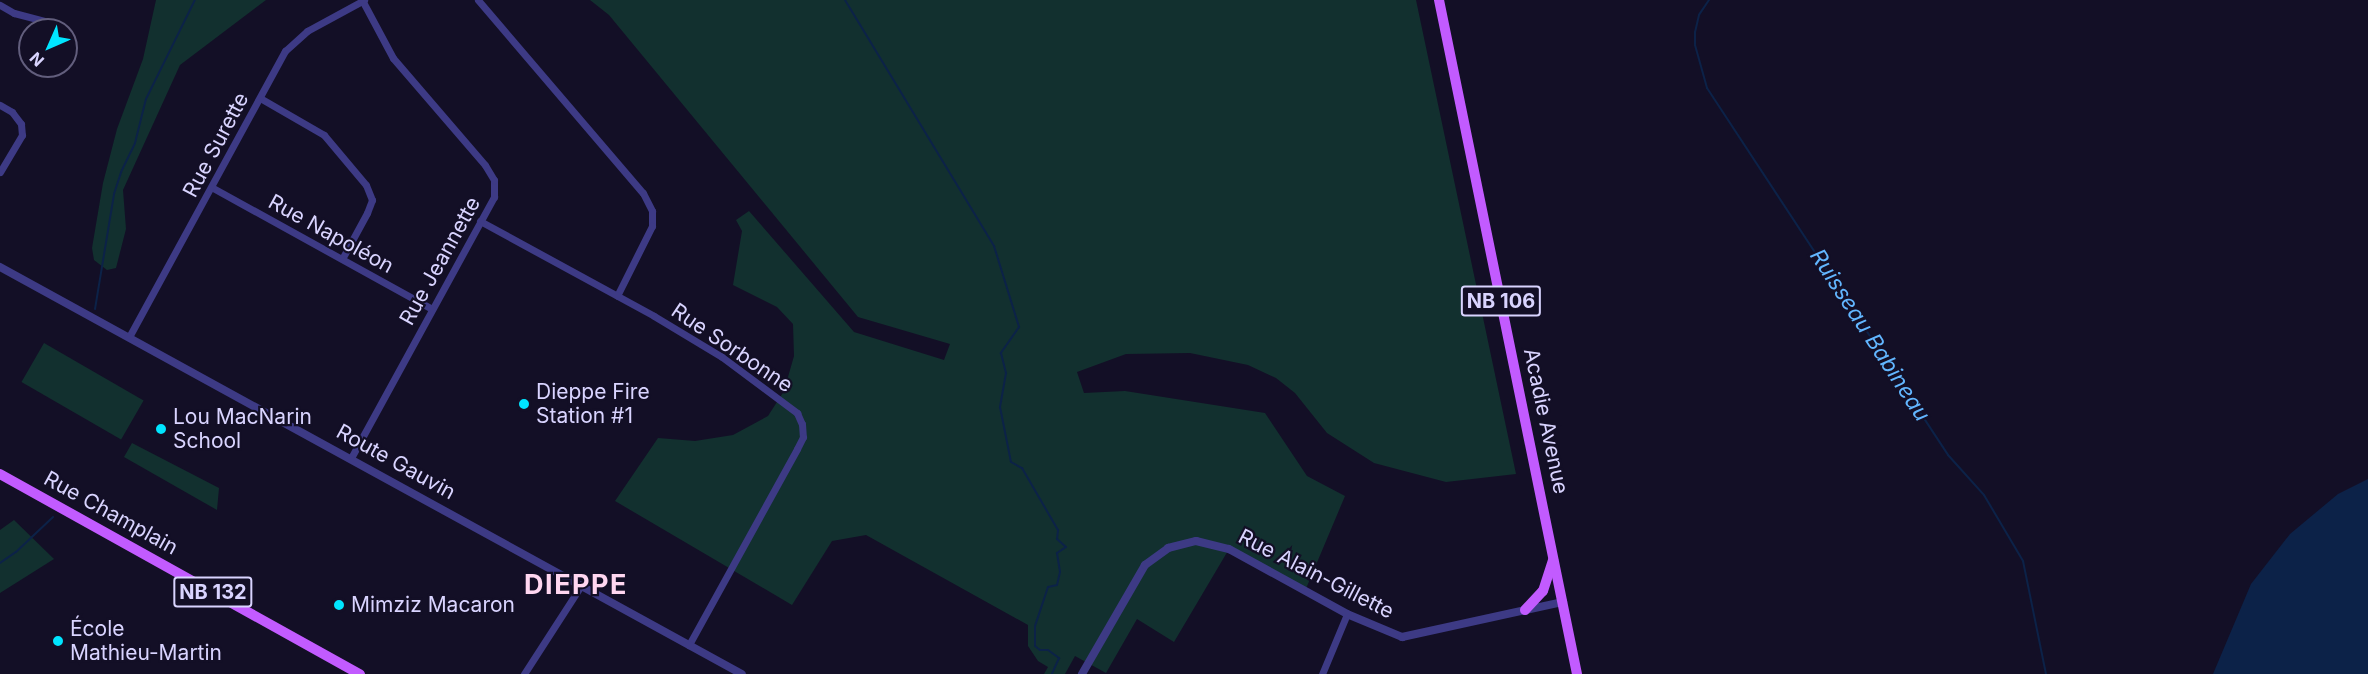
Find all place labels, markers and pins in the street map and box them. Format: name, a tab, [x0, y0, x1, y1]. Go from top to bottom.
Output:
place label: Dieppe Fire Station #1	[536, 379, 650, 429]
marker: Dieppe Fire Station #1	[517, 397, 531, 411]
place label: Lou MacNarin School	[173, 404, 312, 454]
marker: Lou MacNarin School	[154, 422, 168, 436]
place label: Mimziz Macaron	[351, 592, 515, 618]
marker: Mimziz Macaron	[332, 598, 346, 612]
place label: École Mathieu-Martin	[70, 616, 222, 666]
marker: École Mathieu-Martin	[51, 634, 65, 648]

